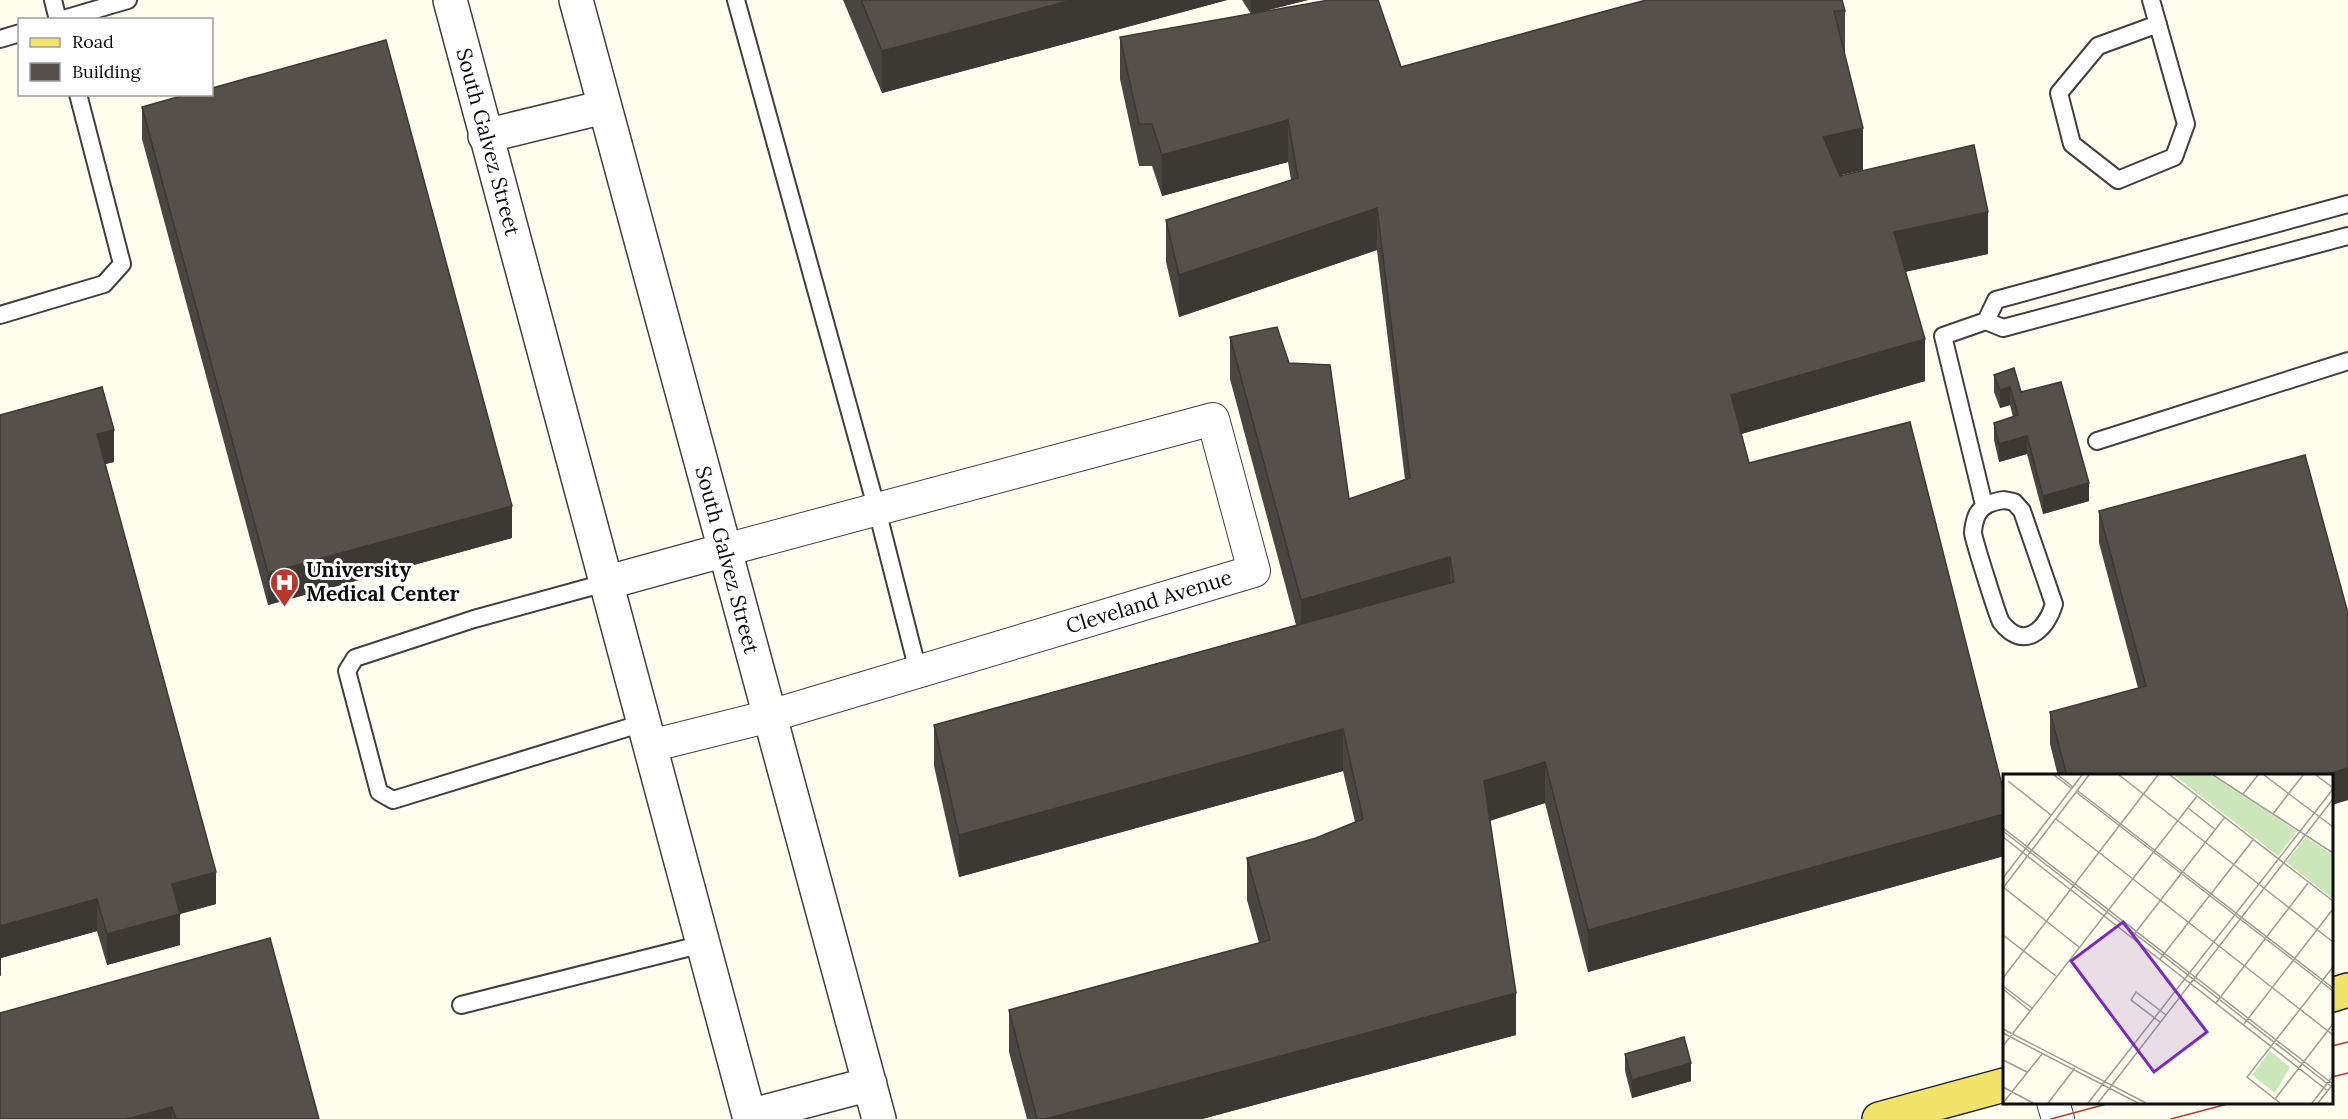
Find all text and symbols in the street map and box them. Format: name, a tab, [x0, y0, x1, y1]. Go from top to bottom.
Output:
legend	[18, 18, 213, 96]
text: Road	[72, 30, 114, 53]
street label: South Galvez Street	[450, 45, 527, 239]
text: Building	[72, 60, 142, 83]
street label: South Galvez Street	[689, 463, 766, 657]
place label: University Medical Center	[306, 556, 460, 607]
street label: Cleveland Avenue	[1063, 563, 1235, 640]
hospital icon: University Medical Center	[269, 566, 301, 608]
inset map	[2003, 774, 2333, 1104]

